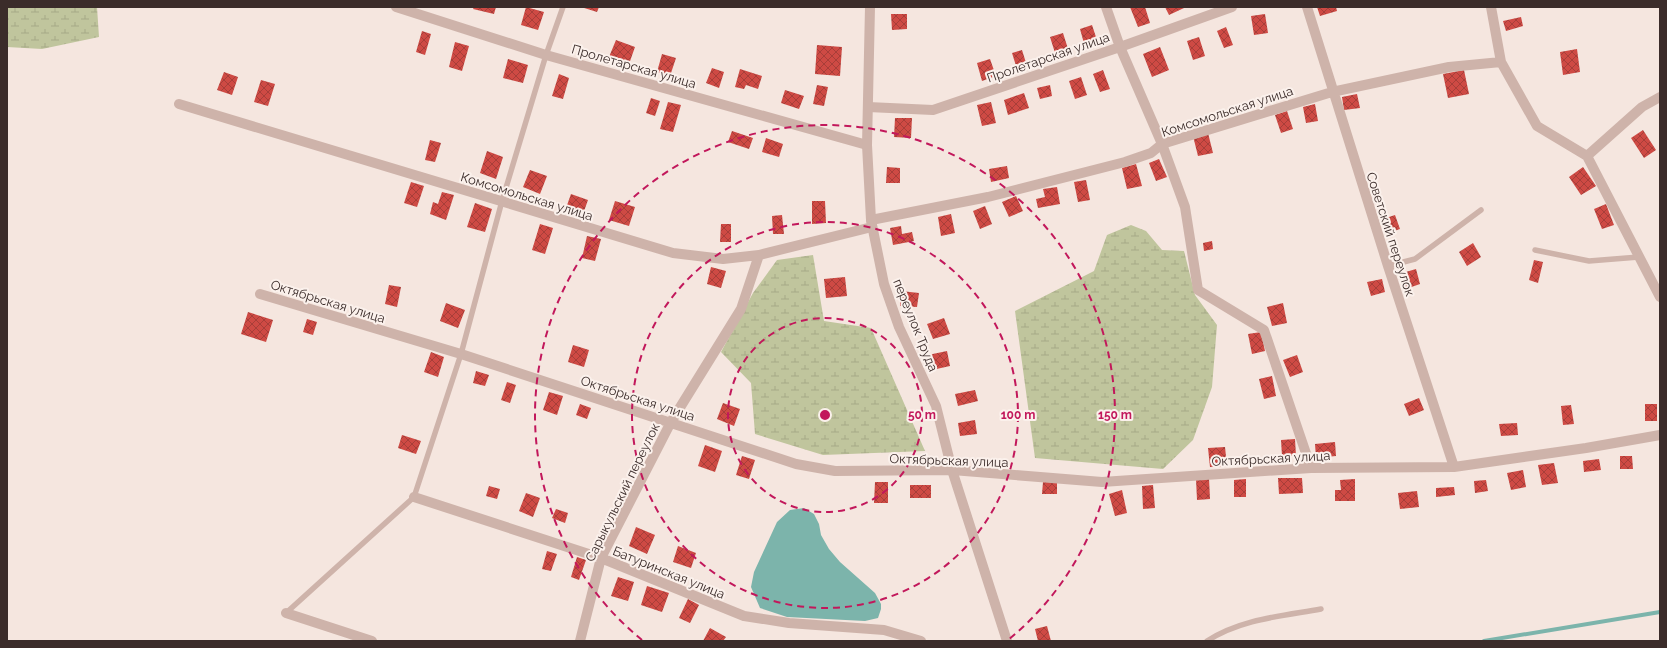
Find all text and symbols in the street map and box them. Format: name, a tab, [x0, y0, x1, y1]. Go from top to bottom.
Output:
street label: Пролетарская улица	[985, 29, 1111, 86]
street label: Пролетарская улица	[570, 42, 698, 91]
street label: Комсомольская улица	[1159, 83, 1295, 140]
street label: Комсомольская улица	[459, 169, 595, 224]
street label: Советский переулок	[1363, 170, 1418, 298]
street label: Октябрьская улица	[269, 277, 387, 326]
street label: переулок Труда	[890, 277, 941, 374]
street label: Октябрьская улица	[579, 373, 697, 424]
centre of rings	[818, 408, 832, 422]
text: 50 m	[908, 408, 936, 422]
text: 100 m	[1001, 408, 1035, 422]
text: 150 m	[1098, 408, 1132, 422]
street label: Сарыкульский переулок	[582, 420, 663, 564]
street label: Октябрьская улица	[1211, 448, 1331, 469]
street label: Октябрьская улица	[889, 451, 1009, 470]
street label: Батуринская улица	[611, 543, 727, 602]

